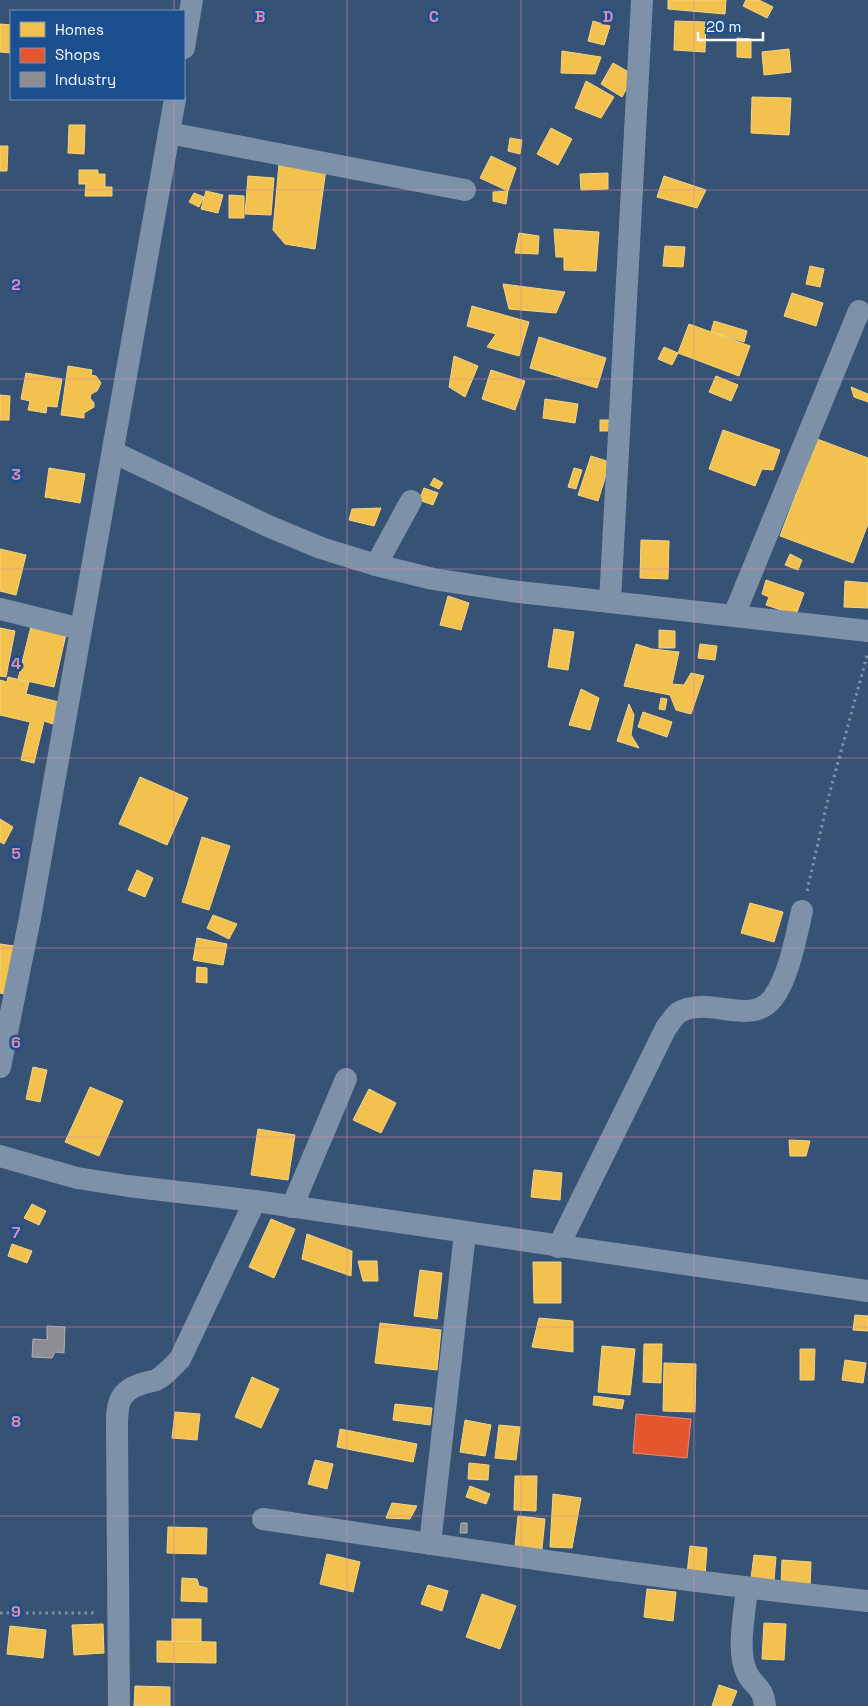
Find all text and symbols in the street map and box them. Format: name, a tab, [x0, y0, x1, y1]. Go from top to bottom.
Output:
text: B	[255, 6, 265, 27]
text: C	[429, 6, 439, 27]
text: D	[603, 6, 613, 27]
legend	[10, 10, 185, 100]
scale bar	[698, 10, 763, 42]
text: 20 m	[706, 17, 741, 36]
text: Homes	[55, 20, 104, 39]
text: Shops	[55, 45, 100, 64]
text: Industry	[55, 70, 116, 89]
text: 2	[11, 274, 21, 295]
text: 3	[11, 464, 21, 485]
text: 4	[11, 653, 21, 674]
text: 5	[11, 843, 21, 864]
text: 6	[11, 1032, 21, 1053]
text: 7	[12, 1222, 21, 1243]
text: 8	[11, 1411, 21, 1432]
text: 9	[11, 1601, 21, 1622]

